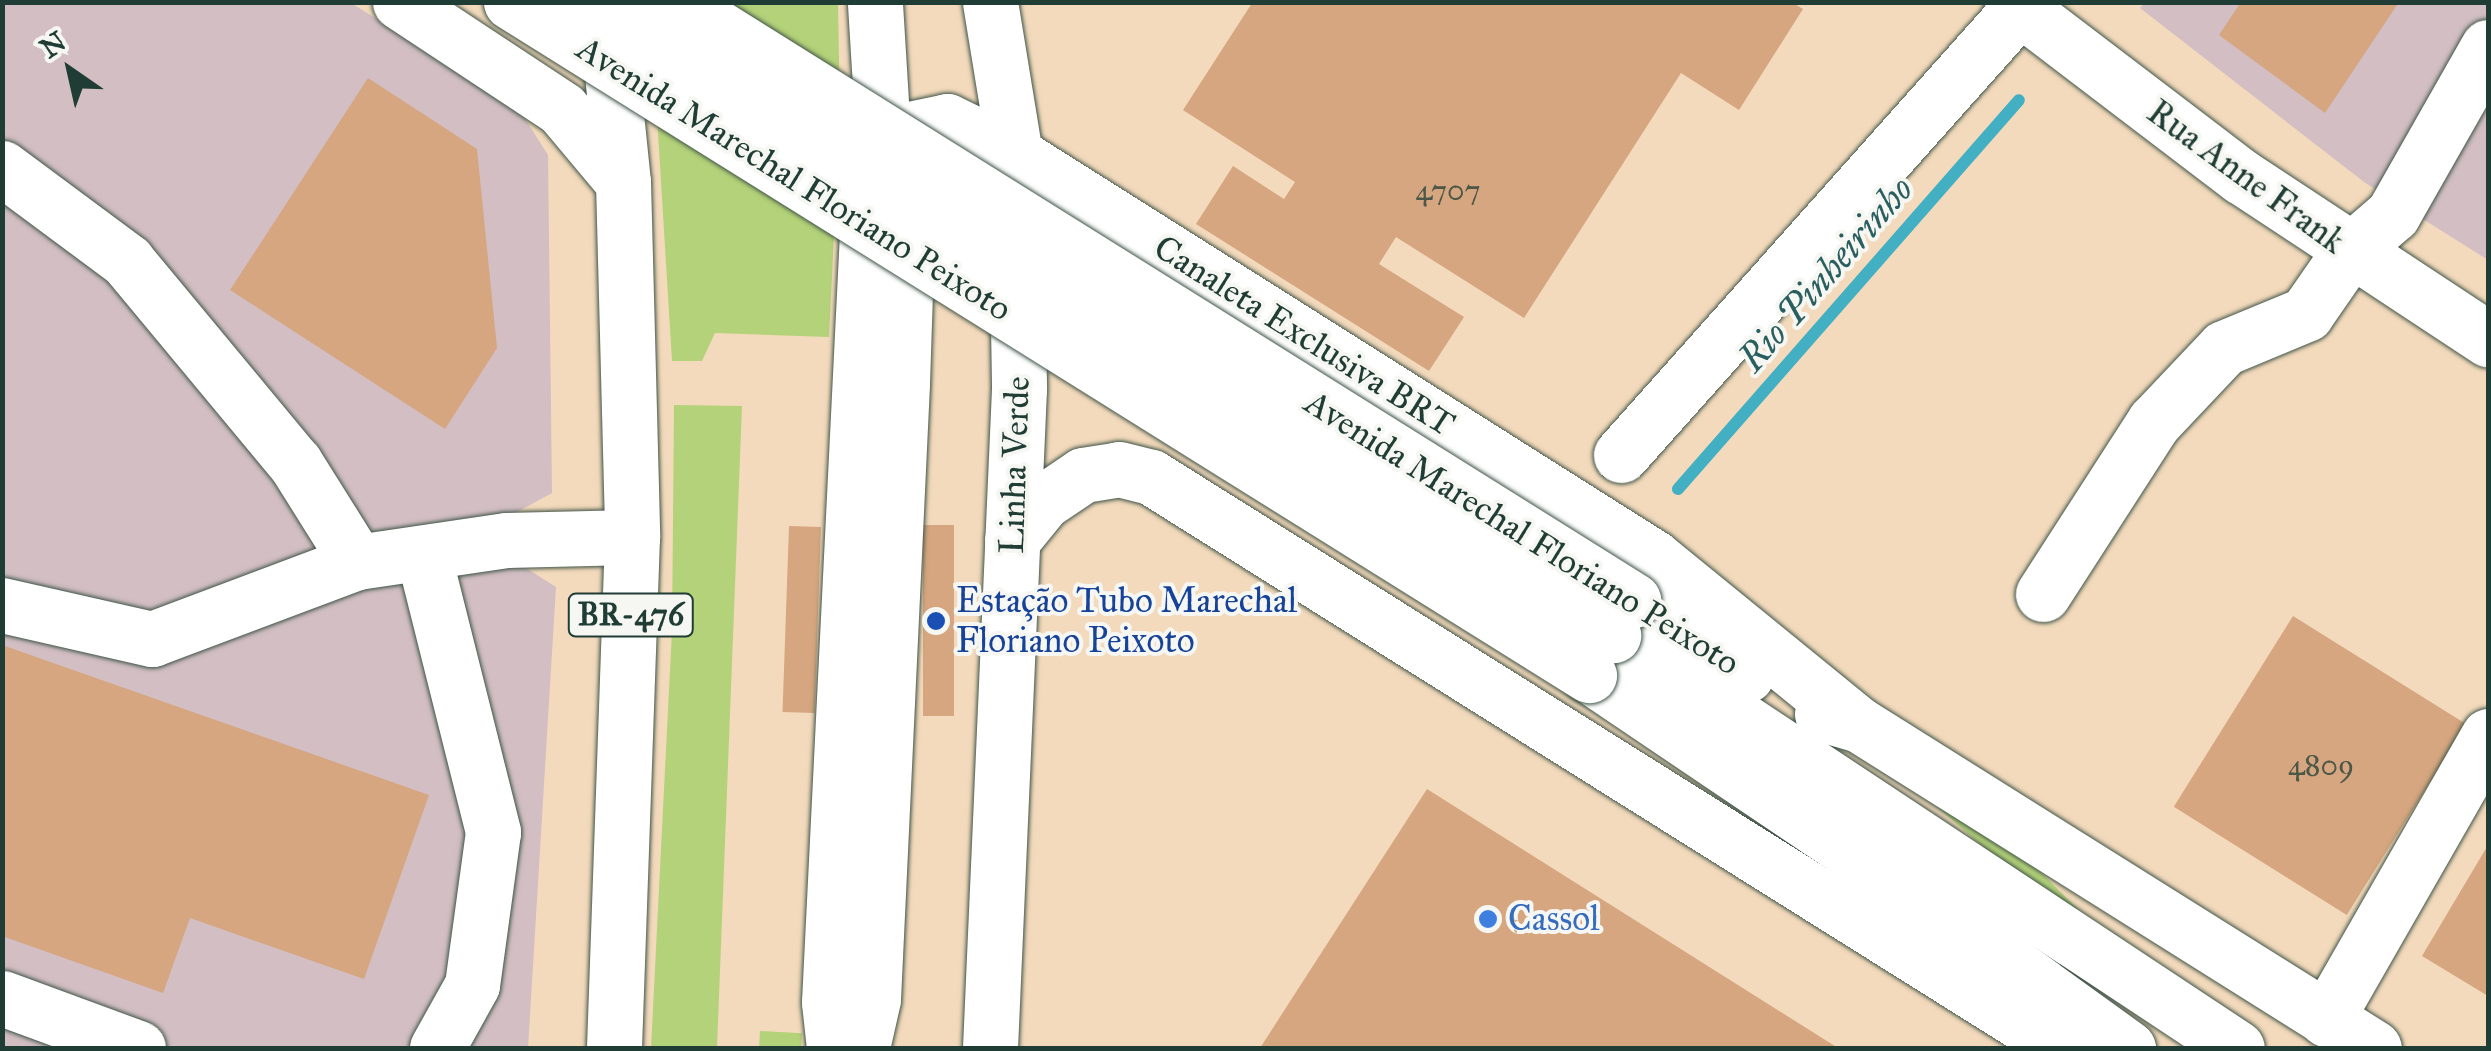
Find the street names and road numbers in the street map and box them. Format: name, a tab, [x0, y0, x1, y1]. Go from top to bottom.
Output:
street label: Avenida Marechal Floriano Peixoto	[569, 28, 1019, 330]
street label: Rua Anne Frank	[2139, 91, 2353, 263]
street label: Canaleta Exclusiva BRT	[1146, 226, 1462, 446]
street label: Linha Verde	[991, 375, 1039, 555]
street label: Avenida Marechal Floriano Peixoto	[1297, 382, 1747, 684]
road number: BR-476	[566, 588, 696, 642]

